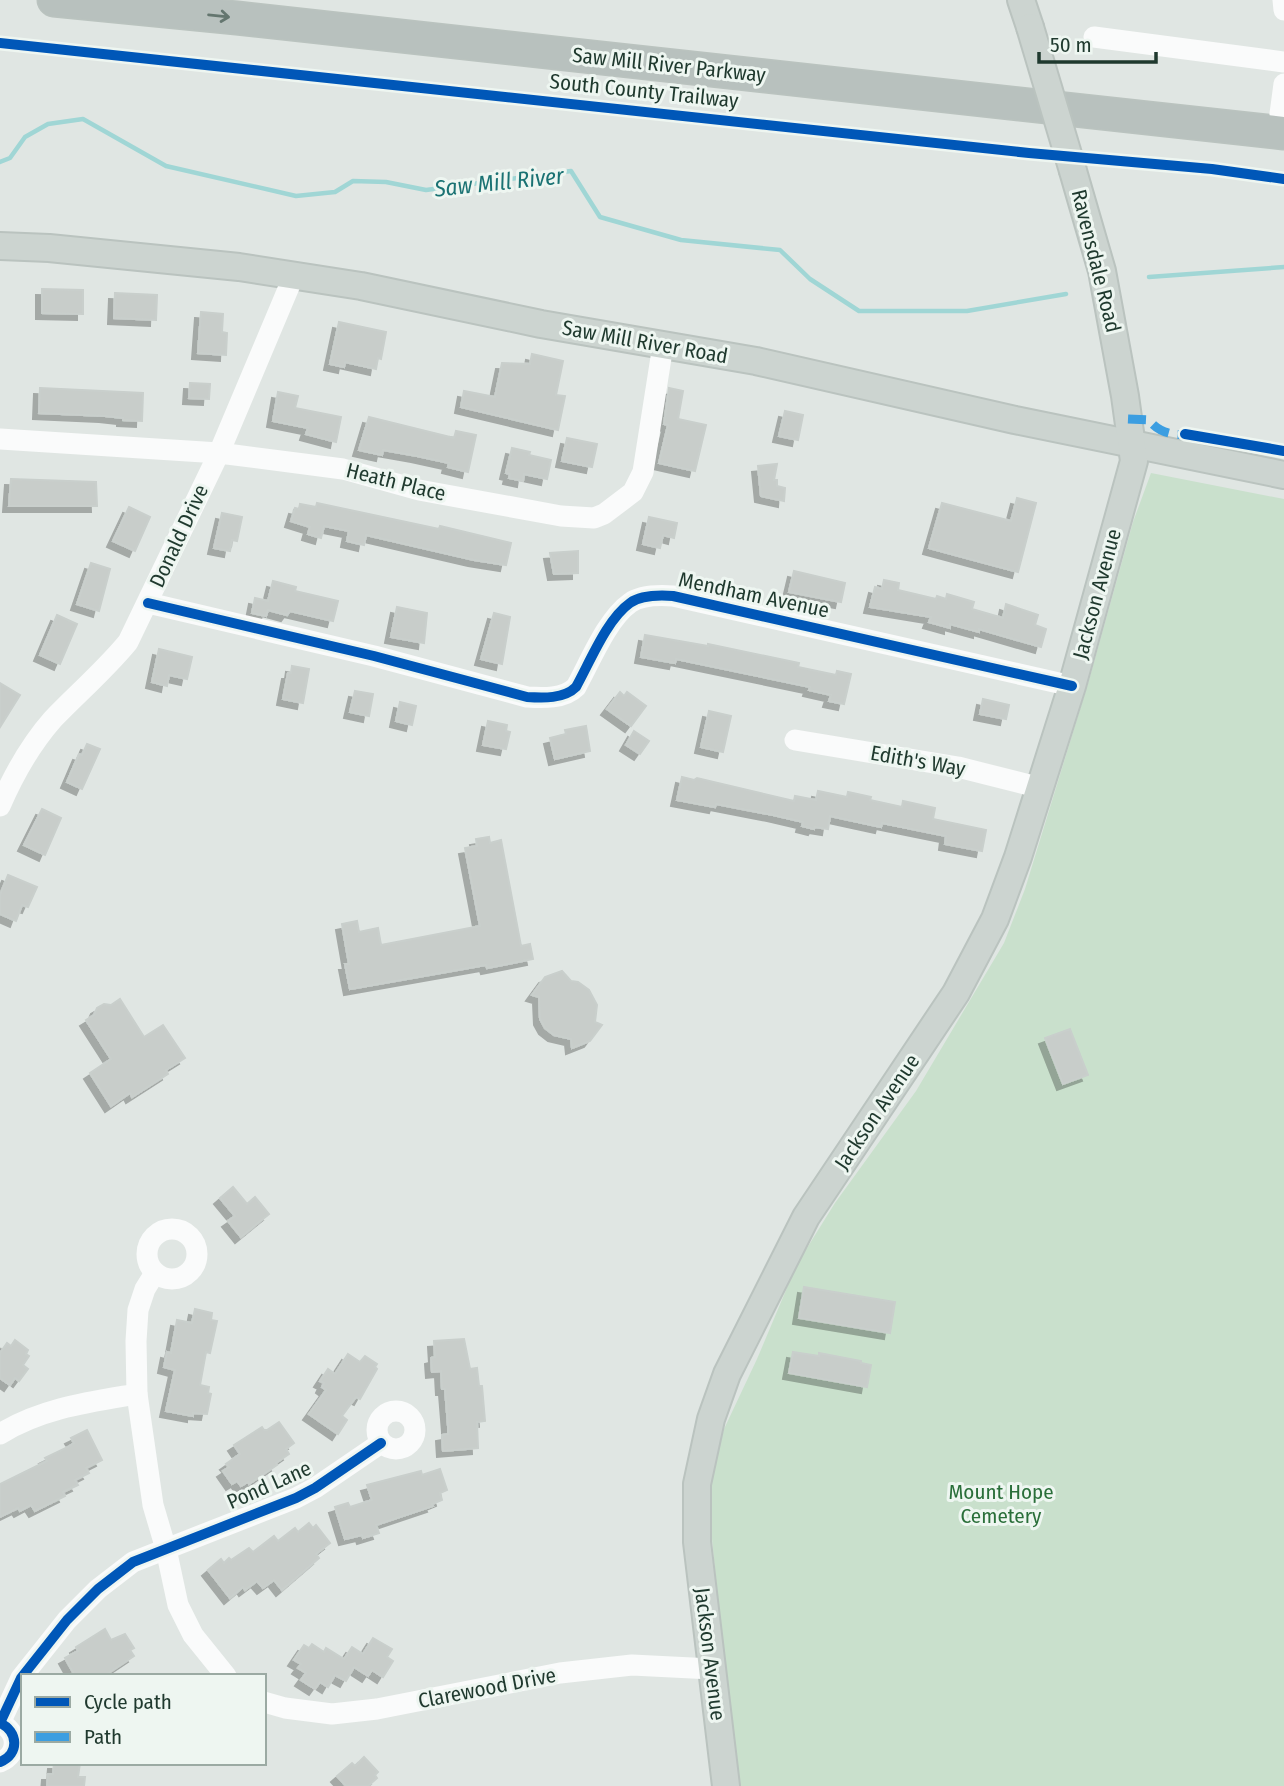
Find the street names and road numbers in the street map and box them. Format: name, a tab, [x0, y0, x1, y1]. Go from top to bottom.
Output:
street label: Saw Mill River Parkway	[571, 42, 768, 88]
street label: South County Trailway	[548, 68, 740, 114]
street label: Ravensdale Road	[1066, 187, 1126, 335]
street label: Saw Mill River Road	[560, 315, 730, 369]
street label: Heath Place	[344, 457, 448, 507]
street label: Donald Drive	[144, 480, 214, 592]
street label: Jackson Avenue	[1067, 526, 1127, 662]
street label: Mendham Avenue	[676, 566, 832, 624]
street label: Edith's Way	[868, 740, 968, 782]
street label: Jackson Avenue	[829, 1049, 925, 1175]
street label: Pond Lane	[223, 1455, 315, 1515]
street label: Jackson Avenue	[689, 1586, 731, 1722]
street label: Clarewood Drive	[416, 1662, 558, 1714]

